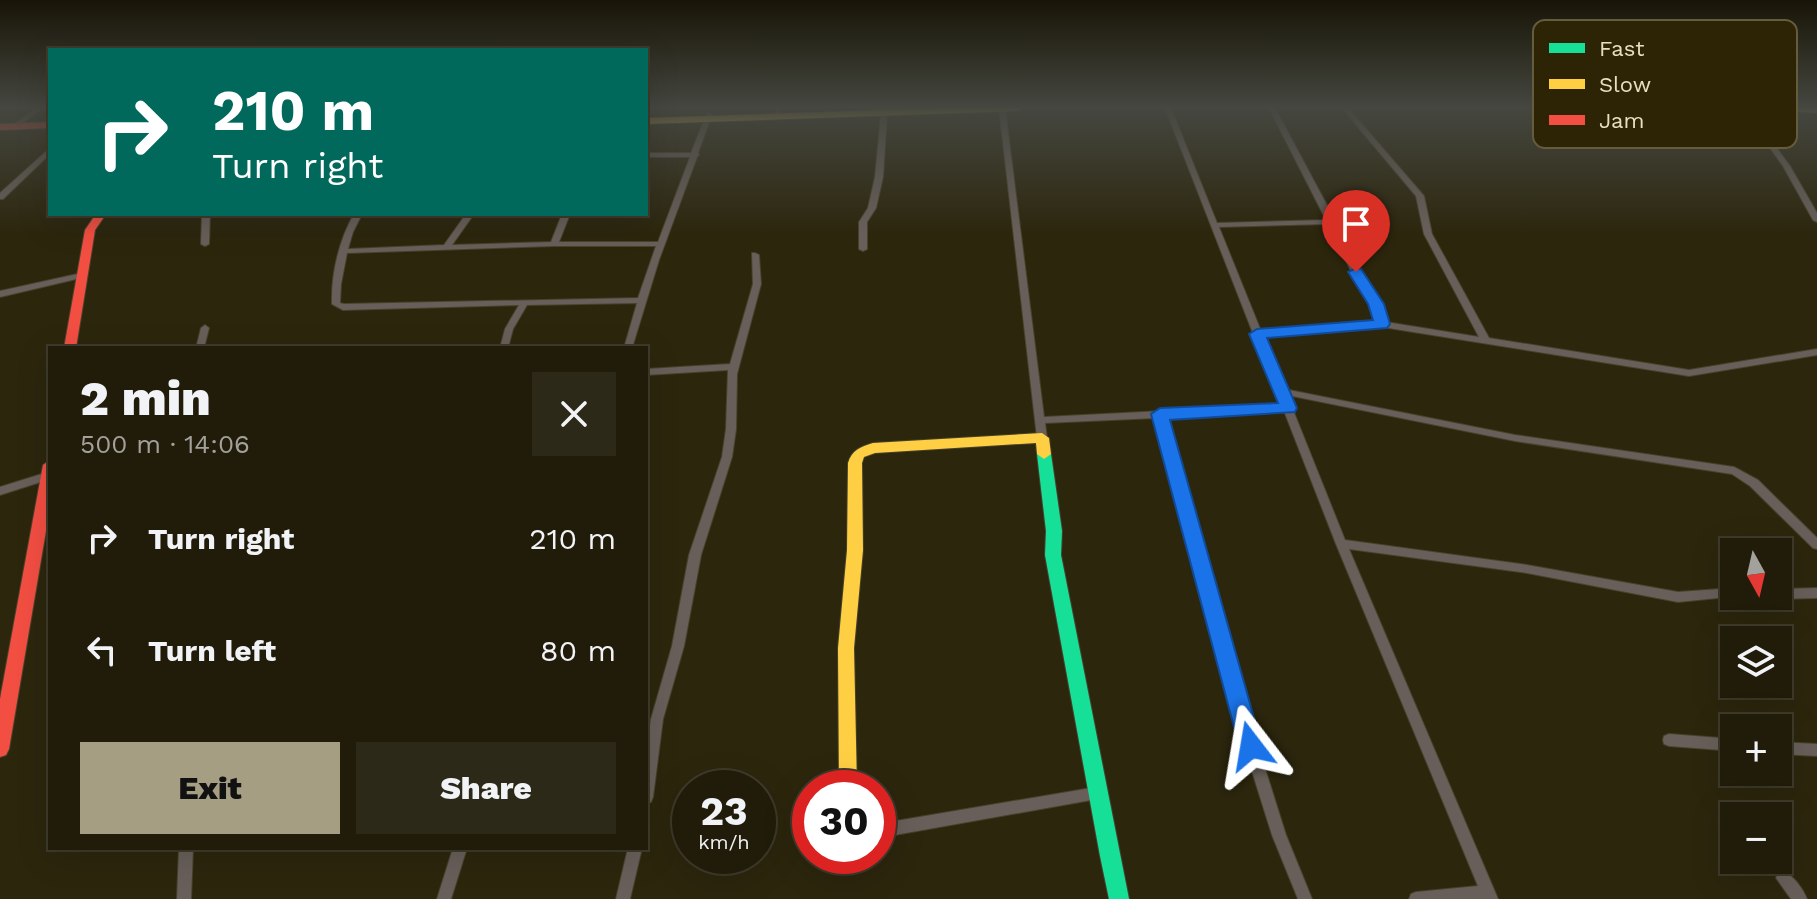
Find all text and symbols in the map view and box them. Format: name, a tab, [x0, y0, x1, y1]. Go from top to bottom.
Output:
legend	[1533, 20, 1797, 148]
text: Fast	[1599, 36, 1645, 61]
text: Slow	[1599, 72, 1651, 97]
text: 210 m	[212, 78, 374, 144]
icon: right	[80, 80, 184, 184]
text: Jam	[1599, 108, 1644, 133]
text: Turn right	[212, 145, 383, 187]
pin	[1322, 190, 1390, 272]
icon: arrive	[1334, 202, 1378, 246]
text: 2 min	[80, 370, 211, 427]
button: close	[532, 372, 616, 456]
text: 500 m · 14:06	[80, 429, 250, 459]
icon: right	[80, 516, 124, 560]
text: Turn right	[148, 521, 294, 556]
text: 210 m	[529, 521, 616, 556]
north arrow	[1720, 538, 1792, 610]
map controls	[1720, 538, 1792, 874]
button: layers	[1720, 626, 1792, 698]
icon: left	[80, 628, 124, 672]
text: Turn left	[148, 633, 276, 668]
text: 80 m	[540, 633, 616, 668]
position arrow	[1209, 704, 1293, 788]
button: +	[1720, 714, 1792, 786]
button: Exit	[80, 742, 340, 834]
button: Share	[356, 742, 616, 834]
speed limit sign: 30	[792, 770, 896, 874]
text: 23	[700, 788, 748, 835]
button: −	[1720, 802, 1792, 874]
text: km/h	[698, 830, 750, 854]

